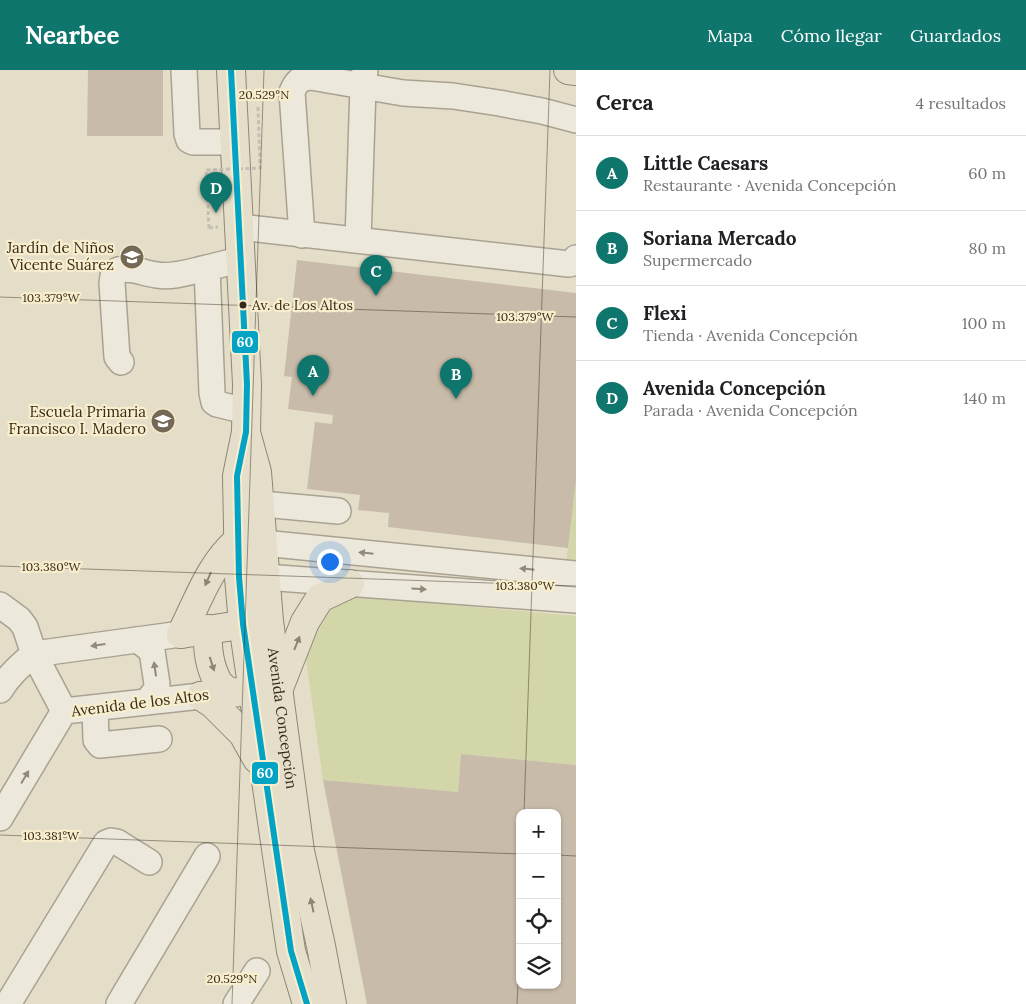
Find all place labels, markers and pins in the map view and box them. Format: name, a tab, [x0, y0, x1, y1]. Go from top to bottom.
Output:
pin: D	[200, 172, 232, 213]
place label: Jardín de Niños Vicente Suárez	[6, 238, 114, 274]
school or university icon: Jardín de Niños Vicente Suárez	[119, 244, 145, 270]
pin: C	[360, 255, 392, 296]
place label: Av. de Los Altos	[251, 296, 353, 314]
marker: Av. de Los Altos	[238, 300, 248, 310]
pin: A	[297, 355, 329, 396]
pin: B	[440, 358, 472, 399]
place label: Escuela Primaria Francisco I. Madero	[8, 402, 146, 438]
school or university icon: Escuela Primaria Francisco I. Madero	[150, 408, 176, 434]

